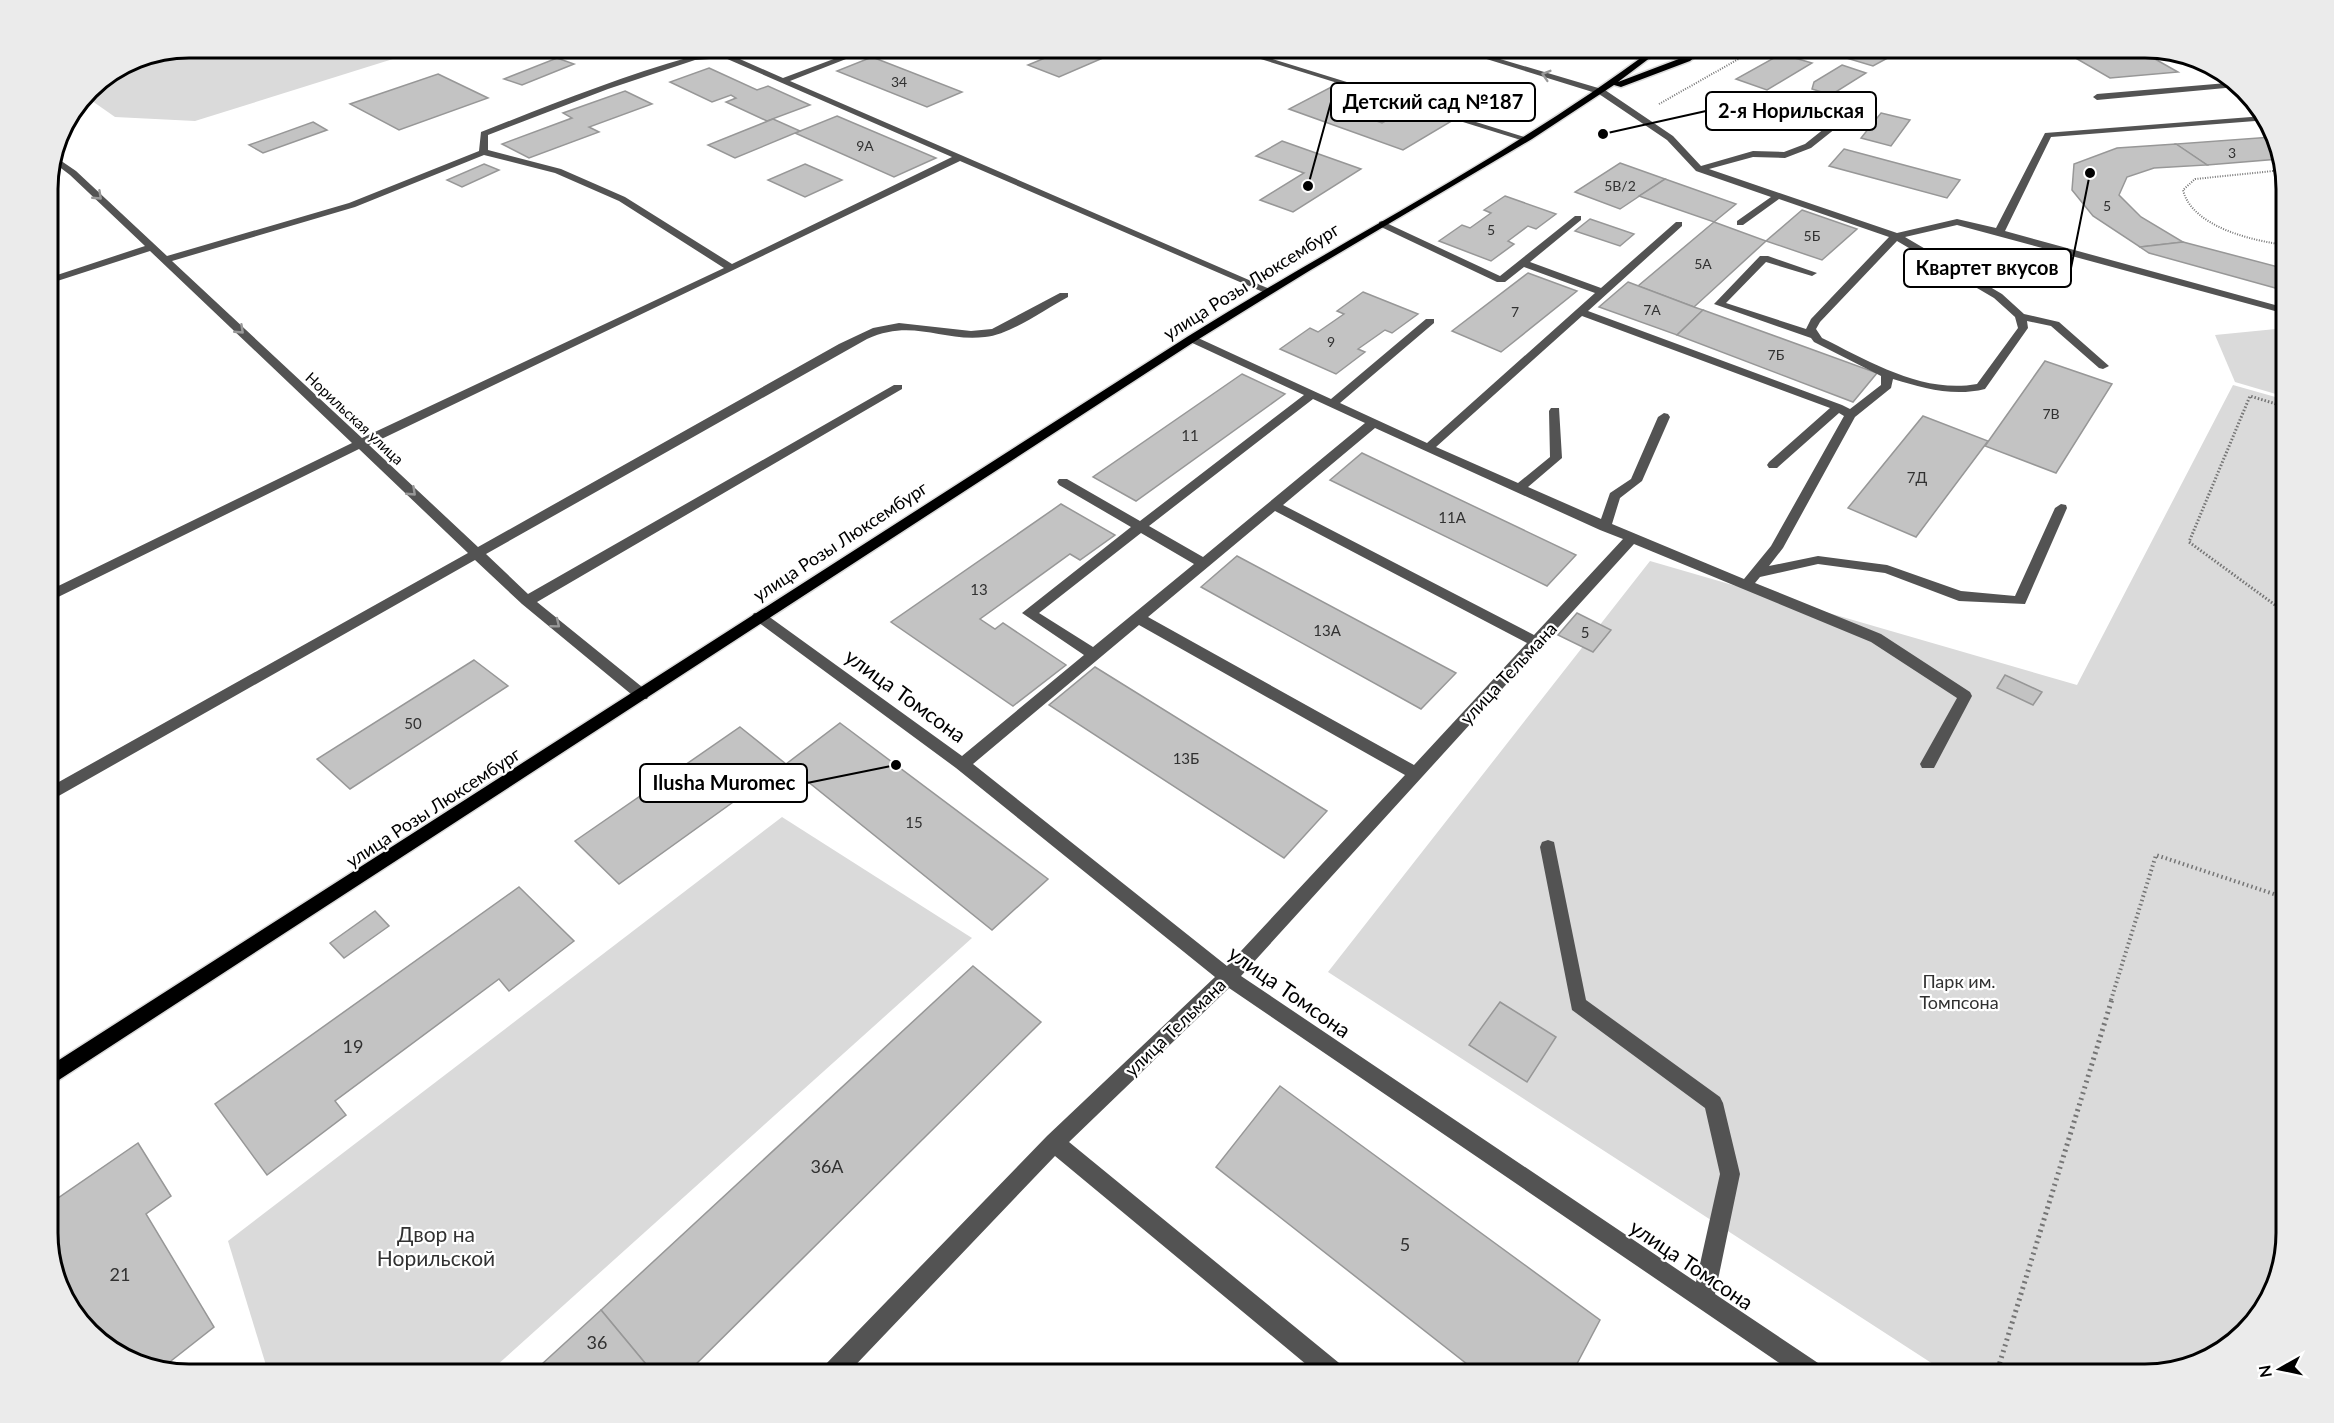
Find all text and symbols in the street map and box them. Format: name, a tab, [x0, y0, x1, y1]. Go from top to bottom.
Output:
one-way arrow	[1541, 70, 1552, 82]
house number: 34	[891, 73, 907, 90]
callout: Детский сад №187	[1331, 83, 1535, 121]
text: Детский сад №187	[1343, 89, 1523, 113]
callout: 2-я Норильская	[1706, 92, 1876, 130]
text: 2-я Норильская	[1718, 98, 1864, 122]
house number: 9А	[856, 137, 874, 154]
house number: 3	[2228, 144, 2236, 161]
house number: 5В/2	[1604, 177, 1636, 194]
one-way arrow	[91, 189, 101, 200]
house number: 5	[2103, 197, 2111, 214]
street label: улица Розы Люксембург	[1159, 217, 1344, 344]
house number: 5	[1487, 221, 1495, 238]
house number: 5Б	[1804, 227, 1821, 244]
callout: Квартет вкусов	[1904, 249, 2071, 287]
house number: 5А	[1694, 255, 1712, 272]
text: Квартет вкусов	[1916, 255, 2058, 279]
house number: 7А	[1643, 301, 1661, 318]
house number: 7	[1511, 303, 1519, 320]
one-way arrow	[233, 323, 243, 334]
house number: 9	[1327, 333, 1335, 350]
house number: 7Б	[1768, 346, 1785, 363]
street label: Норильская улица	[302, 368, 408, 468]
house number: 7В	[2042, 405, 2060, 422]
house number: 11	[1181, 426, 1199, 444]
house number: 7Д	[1907, 468, 1927, 486]
street label: улица Розы Люксембург	[749, 476, 932, 606]
one-way arrow	[405, 485, 416, 496]
house number: 11А	[1438, 508, 1467, 526]
house number: 13	[970, 580, 988, 598]
one-way arrow	[549, 617, 560, 628]
street label: улица Тельмана	[1455, 617, 1561, 729]
house number: 13А	[1313, 621, 1342, 639]
house number: 5	[1581, 623, 1589, 641]
street label: улица Томсона	[841, 643, 971, 747]
house number: 50	[404, 714, 422, 732]
street label: улица Розы Люксембург	[342, 742, 525, 872]
house number: 13Б	[1173, 749, 1199, 767]
callout: Ilusha Muromec	[640, 764, 807, 802]
text: Ilusha Muromec	[653, 770, 796, 794]
house number: 15	[905, 813, 923, 831]
street label: улица Томсона	[1224, 940, 1356, 1042]
park label: Парк им. Томпсона	[1919, 970, 1999, 1013]
street label: улица Тельмана	[1120, 973, 1230, 1081]
house number: 19	[343, 1035, 363, 1057]
house number: 36А	[810, 1155, 844, 1177]
street label: улица Томсона	[1626, 1214, 1758, 1314]
park label: Двор на Норильской	[377, 1221, 495, 1270]
house number: 5	[1400, 1233, 1410, 1255]
house number: 21	[110, 1263, 130, 1285]
house number: 36	[587, 1331, 607, 1353]
north arrow	[2250, 1339, 2310, 1399]
text: N	[2254, 1364, 2275, 1379]

